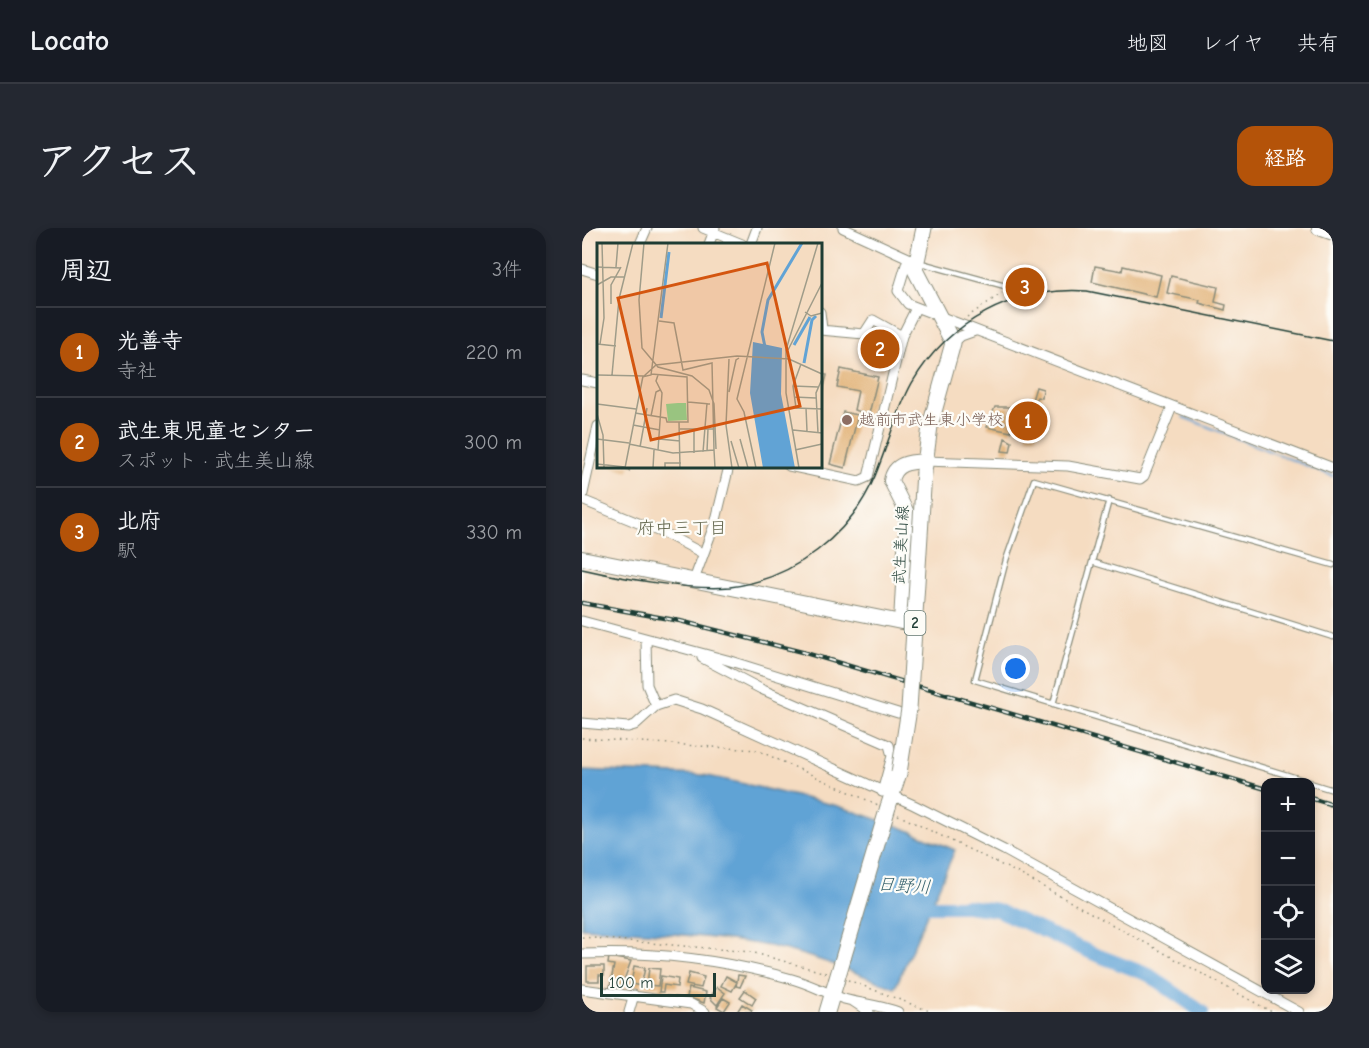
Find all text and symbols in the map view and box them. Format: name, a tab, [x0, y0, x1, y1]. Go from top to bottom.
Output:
text: Locato	[30, 25, 109, 57]
text: 地図	[1127, 31, 1169, 55]
text: レイヤ	[1202, 31, 1264, 55]
text: 共有	[1297, 31, 1339, 55]
button: 経路	[1237, 126, 1333, 186]
text: アクセス	[36, 137, 201, 186]
inset map	[597, 243, 822, 468]
text: 周辺	[60, 256, 112, 286]
text: 3件	[492, 258, 522, 281]
pin: 3	[1006, 264, 1044, 310]
pin: 2	[860, 326, 900, 372]
text: 光善寺	[117, 328, 183, 354]
text: 1	[76, 341, 83, 364]
text: 220 m	[466, 341, 522, 364]
text: 寺社	[117, 359, 157, 382]
pin: 1	[1008, 398, 1048, 444]
place label: 越前市武生東小学校	[859, 411, 1003, 429]
marker: 越前市武生東小学校	[840, 413, 854, 427]
text: 武生東児童センター	[117, 418, 315, 444]
text: 2	[75, 431, 84, 454]
text: 300 m	[464, 431, 522, 454]
text: スポット · 武生美山線	[117, 449, 314, 472]
street label: 武生美山線	[890, 505, 912, 585]
text: 北府	[117, 508, 161, 534]
district label: 府中三丁目	[637, 518, 727, 539]
text: 3	[75, 521, 84, 544]
text: 330 m	[466, 521, 522, 544]
text: 駅	[117, 539, 137, 562]
road number: 2	[904, 611, 926, 635]
your location	[1001, 654, 1030, 683]
map controls	[1261, 778, 1315, 994]
button: +	[1261, 778, 1315, 832]
button: −	[1261, 832, 1315, 886]
water label: 日野川	[876, 874, 932, 898]
button: locate	[1261, 886, 1315, 940]
button: layers	[1261, 940, 1315, 994]
scale bar	[600, 970, 716, 998]
text: 100 m	[609, 974, 653, 992]

